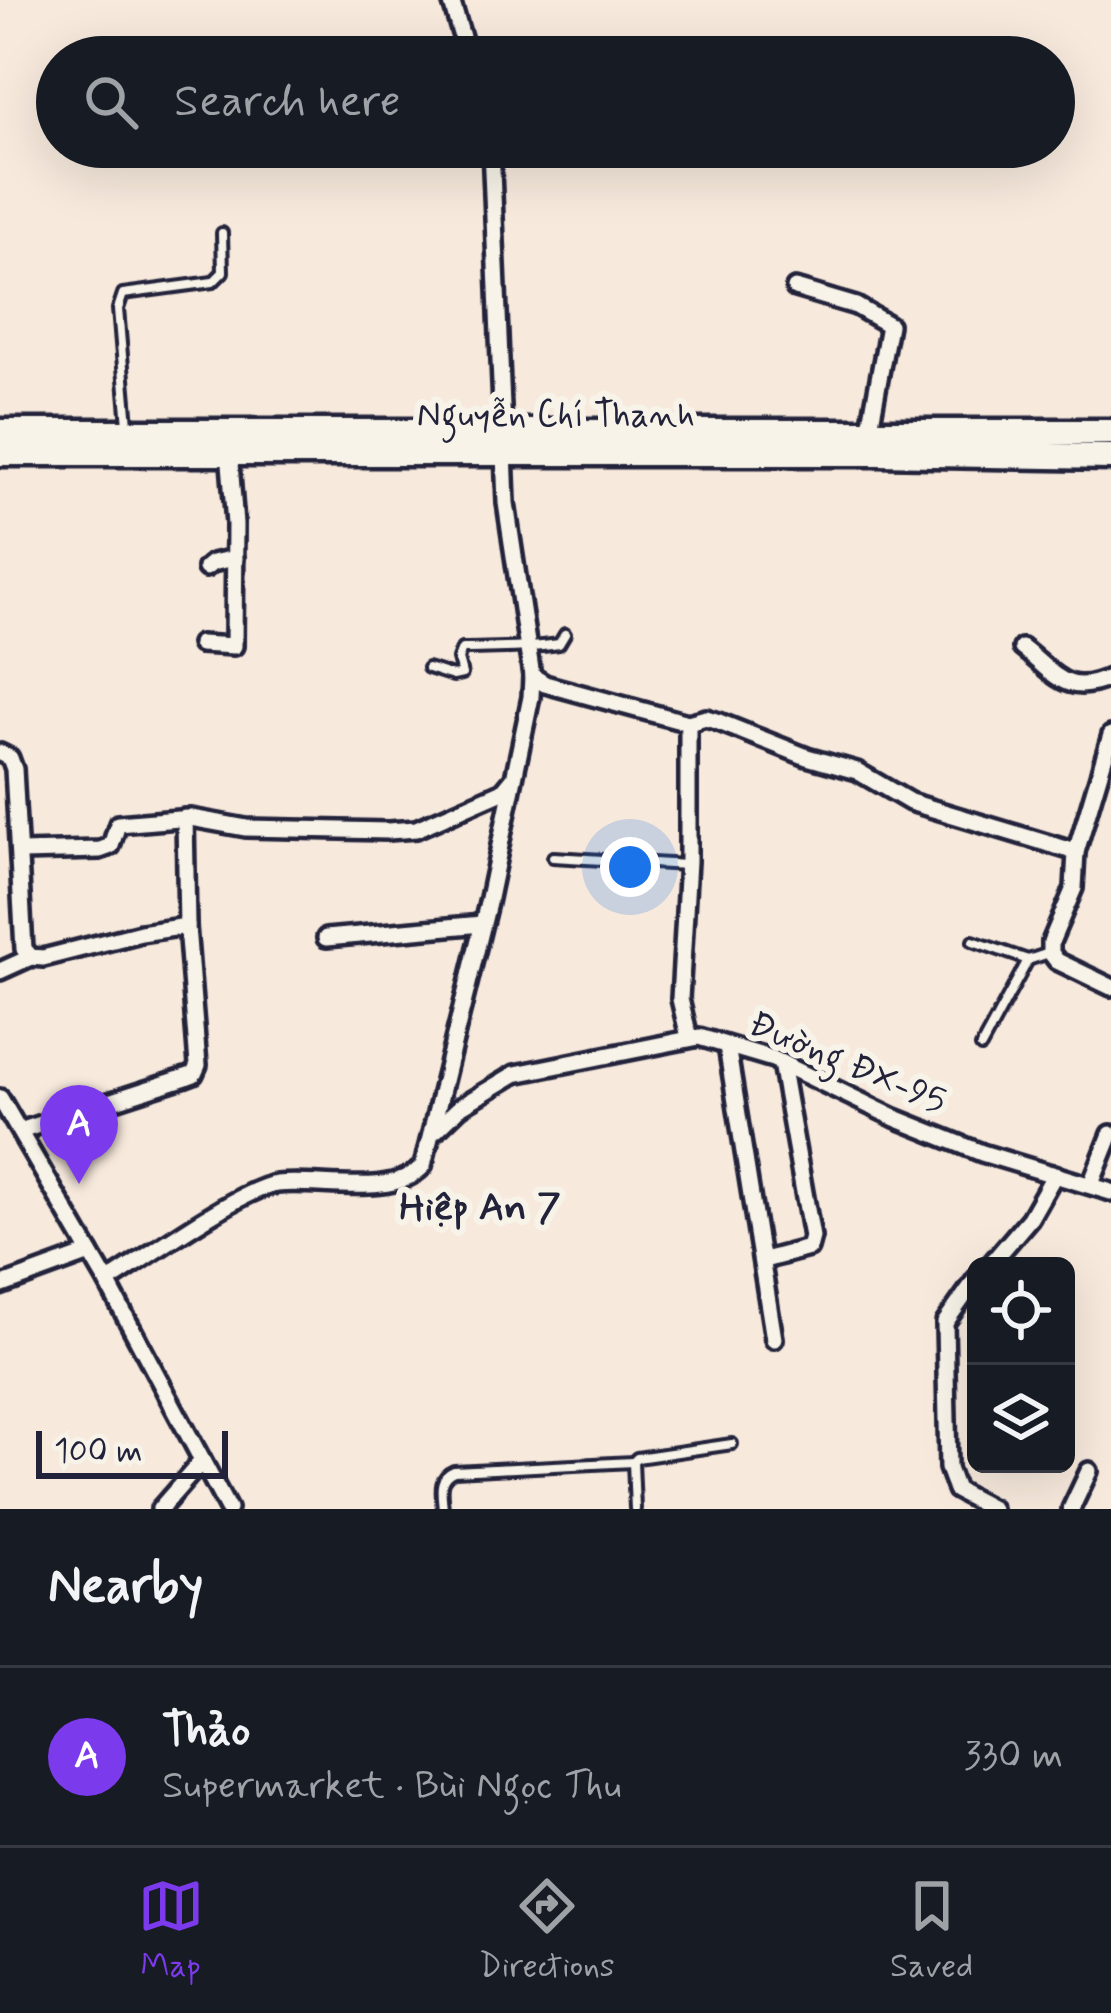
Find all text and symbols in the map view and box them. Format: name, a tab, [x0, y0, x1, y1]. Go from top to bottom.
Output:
search box	[36, 36, 1075, 168]
icon: search	[78, 69, 144, 135]
text: Search here	[174, 73, 401, 132]
street label: Nguyễn Chí Thanh	[417, 393, 695, 443]
your location	[600, 837, 660, 897]
street label: Đường ĐX-95	[740, 1001, 953, 1129]
pin: A	[40, 1085, 118, 1184]
district label: Hiệp An 7	[399, 1183, 561, 1234]
map controls	[967, 1257, 1075, 1473]
button: locate	[967, 1257, 1075, 1365]
button: layers	[967, 1365, 1075, 1473]
scale bar	[36, 1425, 228, 1478]
text: 100 m	[54, 1430, 143, 1474]
text: Nearby	[48, 1554, 203, 1620]
text: Thảo	[162, 1702, 250, 1761]
text: A	[74, 1731, 100, 1782]
text: 330 m	[964, 1731, 1063, 1782]
text: Supermarket · Bùi Ngọc Thu	[162, 1761, 621, 1812]
tab: Map	[138, 1873, 204, 1989]
tab: Directions	[479, 1873, 615, 1989]
tab: Saved	[890, 1873, 973, 1989]

